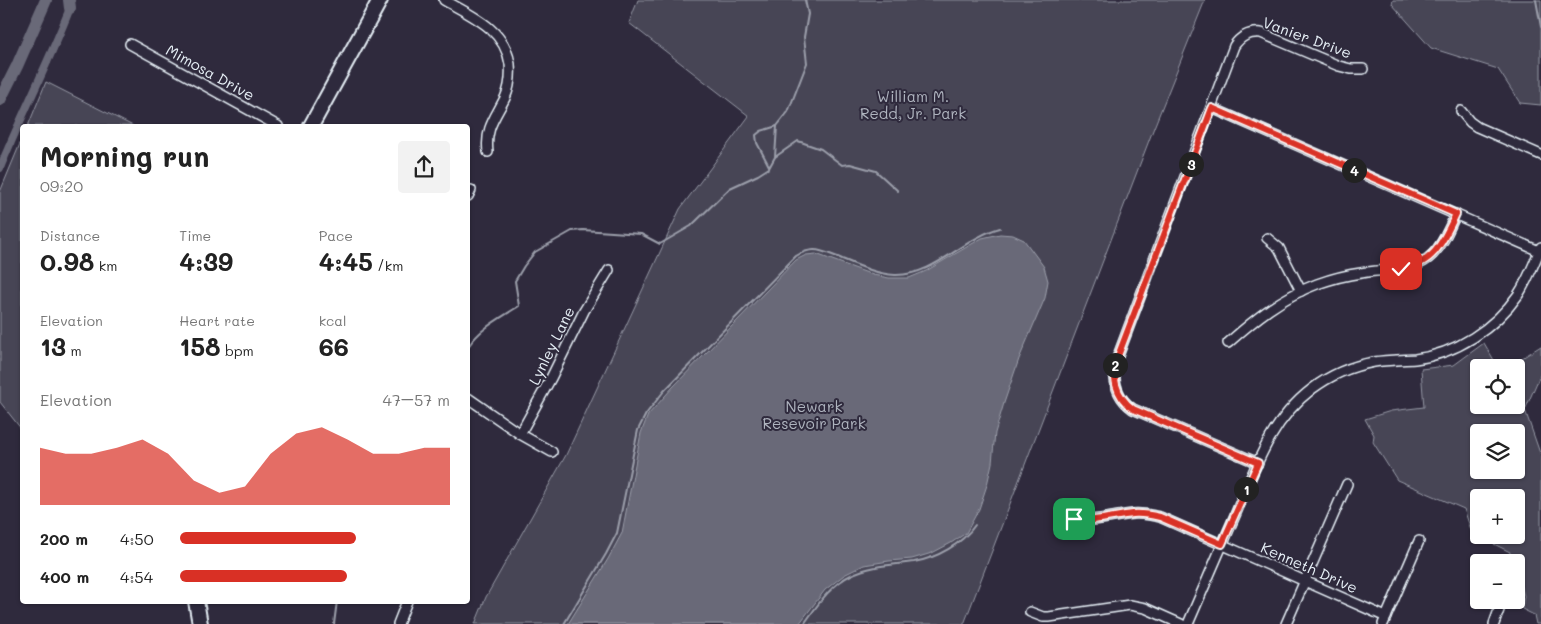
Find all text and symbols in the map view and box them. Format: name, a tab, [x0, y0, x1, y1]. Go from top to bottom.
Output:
street label: Vanier Drive	[1260, 12, 1355, 62]
street label: Mimosa Drive	[163, 40, 258, 105]
park label: William M. Redd, Jr. Park	[860, 86, 966, 123]
text: Morning run	[40, 138, 209, 174]
button: share	[398, 141, 450, 193]
pin: 3	[1178, 152, 1204, 176]
text: 3	[1187, 155, 1196, 174]
pin: 4	[1342, 158, 1366, 182]
text: 4	[1350, 161, 1359, 180]
text: 09:20	[40, 175, 83, 196]
text: Distance	[40, 226, 100, 245]
text: Time	[179, 226, 211, 245]
text: Pace	[319, 226, 353, 245]
text: 0.98	[40, 245, 94, 277]
text: 4:39	[179, 245, 233, 277]
text: 4:45	[319, 245, 373, 277]
pin	[1380, 248, 1422, 290]
icon: check	[1387, 255, 1415, 283]
text: km	[94, 256, 117, 275]
text: /km	[373, 256, 403, 275]
street label: Lynley Lane	[524, 303, 579, 388]
text: Elevation	[40, 311, 103, 330]
text: Heart rate	[179, 311, 255, 330]
text: kcal	[319, 311, 347, 330]
text: 13	[40, 330, 66, 362]
text: 158	[179, 330, 221, 362]
text: 66	[319, 330, 349, 362]
text: m	[66, 341, 82, 360]
text: bpm	[221, 341, 254, 360]
pin: 2	[1102, 352, 1128, 378]
text: 2	[1112, 356, 1119, 375]
map controls	[1470, 359, 1525, 609]
button: locate	[1470, 359, 1525, 414]
text: Elevation	[40, 389, 112, 410]
text: 47–57 m	[383, 389, 450, 410]
park label: Newark Resevoir Park	[762, 396, 866, 433]
button: layers	[1470, 424, 1525, 479]
pin: 1	[1234, 476, 1258, 502]
text: 1	[1243, 480, 1250, 499]
button: +	[1470, 489, 1525, 544]
pin	[1053, 498, 1095, 540]
icon: arrive	[1060, 505, 1088, 533]
text: 200 m	[40, 528, 88, 549]
text: 4:50	[120, 528, 154, 549]
street label: Kenneth Drive	[1258, 537, 1361, 597]
button: −	[1470, 554, 1525, 609]
text: 400 m	[40, 566, 89, 587]
text: 4:54	[120, 566, 153, 587]

